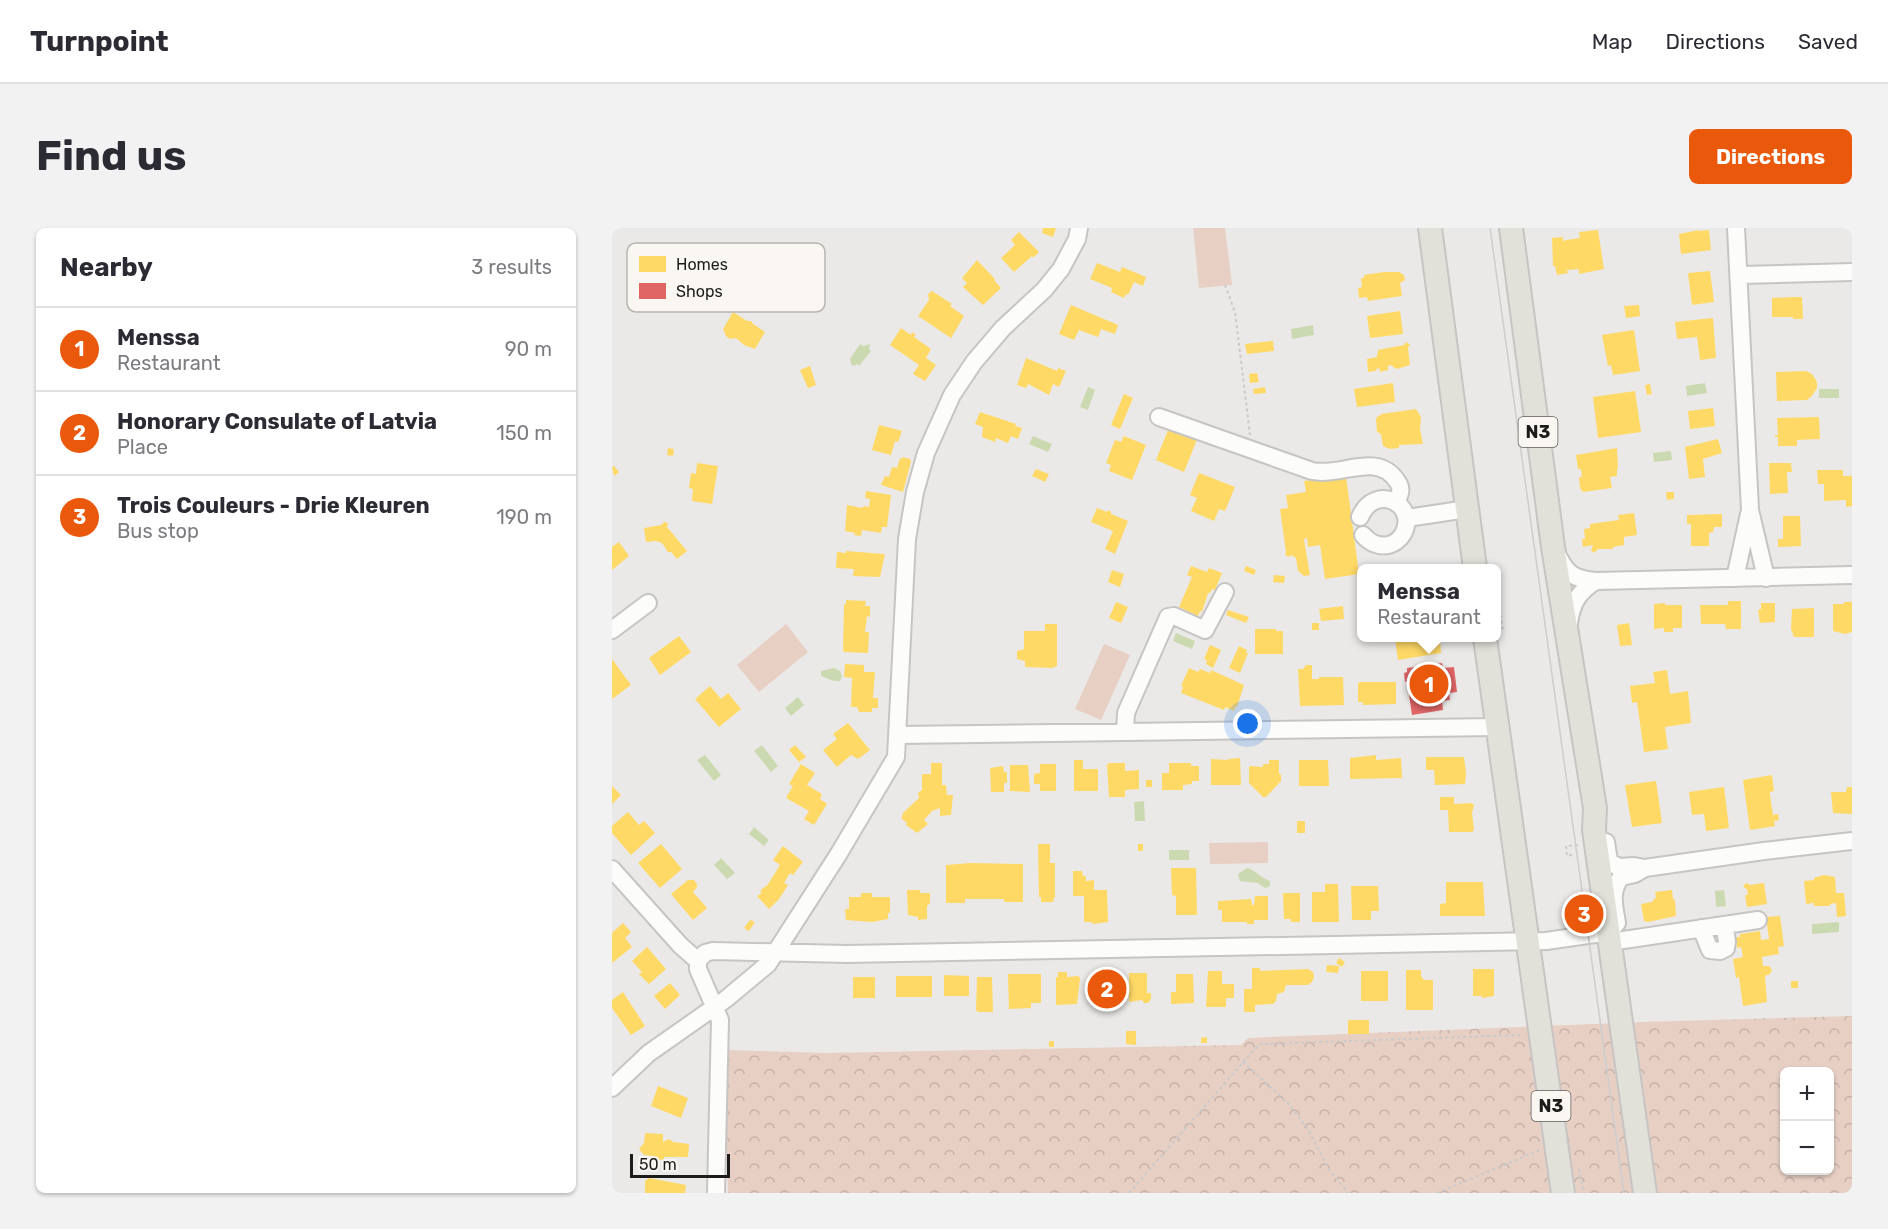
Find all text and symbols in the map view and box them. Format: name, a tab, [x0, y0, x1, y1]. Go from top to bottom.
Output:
text: Turnpoint	[30, 25, 169, 58]
text: Map	[1592, 29, 1633, 54]
text: Directions	[1666, 29, 1765, 54]
text: Saved	[1798, 29, 1858, 54]
button: Directions	[1689, 129, 1852, 184]
text: Find us	[36, 131, 187, 181]
legend	[627, 243, 825, 312]
text: Nearby	[60, 252, 153, 283]
text: 3 results	[471, 255, 552, 279]
text: Homes	[676, 255, 728, 274]
text: Shops	[676, 282, 723, 301]
text: Menssa	[117, 324, 200, 351]
text: 1	[75, 337, 84, 361]
text: 90 m	[505, 337, 552, 361]
text: Restaurant	[117, 351, 221, 375]
text: Honorary Consulate of Latvia	[117, 408, 437, 435]
road number: N3	[1518, 417, 1558, 447]
text: 2	[73, 421, 86, 445]
text: 150 m	[496, 421, 552, 445]
text: Place	[117, 435, 168, 459]
text: Trois Couleurs - Drie Kleuren	[117, 492, 430, 519]
text: 3	[73, 505, 86, 529]
text: 190 m	[496, 505, 552, 529]
text: Bus stop	[117, 519, 199, 543]
popup	[1357, 564, 1501, 642]
text: Menssa	[1377, 578, 1460, 605]
text: Restaurant	[1377, 605, 1481, 629]
pin: 1	[1410, 662, 1448, 706]
your location	[1233, 709, 1262, 738]
pin: 3	[1564, 892, 1604, 936]
pin: 2	[1088, 966, 1126, 1011]
map controls	[1780, 1067, 1834, 1175]
button: +	[1780, 1067, 1834, 1121]
road number: N3	[1532, 1091, 1570, 1121]
button: −	[1780, 1121, 1834, 1175]
scale bar	[630, 1151, 730, 1178]
text: 50 m	[639, 1155, 677, 1174]

